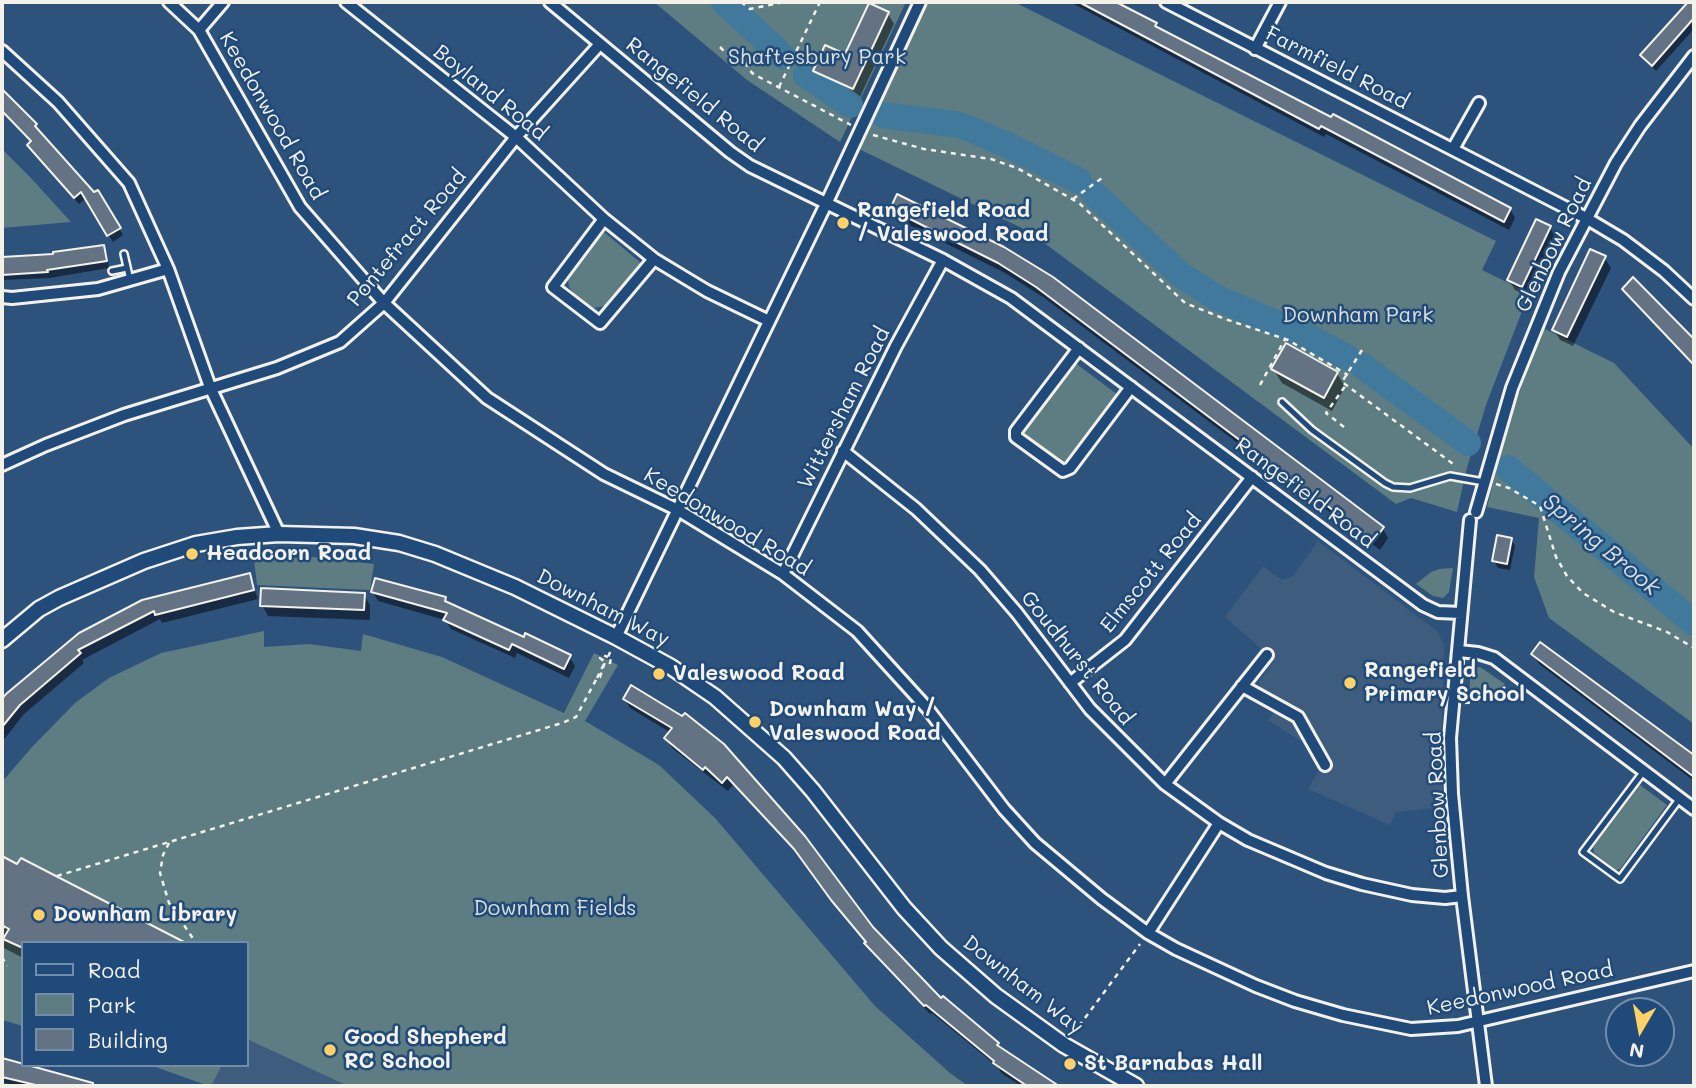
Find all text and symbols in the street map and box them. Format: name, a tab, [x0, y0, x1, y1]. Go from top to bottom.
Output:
street label: Farmfield Road	[1261, 21, 1413, 115]
street label: Keedonwood Road	[214, 28, 330, 204]
street label: Rangefield Road	[621, 32, 767, 158]
street label: Boyland Road	[428, 40, 552, 146]
park label: Shaftesbury Park	[728, 45, 906, 71]
street label: Pontefract Road	[342, 164, 472, 312]
street label: Glenbow Road	[1511, 174, 1597, 316]
place label: Rangefield Road / Valeswood Road	[857, 198, 1048, 248]
marker: Rangefield Road / Valeswood Road	[835, 215, 851, 231]
park label: Downham Park	[1283, 303, 1433, 329]
street label: Wittersham Road	[792, 323, 896, 493]
street label: Rangefield Road	[1230, 432, 1380, 554]
street label: Keedonwood Road	[639, 462, 815, 582]
water label: Spring Brook	[1537, 488, 1665, 602]
street label: Elmscott Road	[1095, 508, 1207, 638]
place label: Headcorn Road	[206, 541, 371, 567]
marker: Headcorn Road	[184, 546, 200, 562]
street label: Downham Way	[532, 564, 674, 652]
street label: Goudhurst Road	[1015, 586, 1139, 730]
place label: Rangefield Primary School	[1364, 658, 1525, 708]
place label: Valeswood Road	[673, 661, 845, 687]
marker: Valeswood Road	[651, 666, 667, 682]
marker: Rangefield Primary School	[1342, 675, 1358, 691]
place label: Downham Way / Valeswood Road	[769, 697, 941, 747]
marker: Downham Way / Valeswood Road	[747, 714, 763, 730]
street label: Glenbow Road	[1422, 731, 1454, 879]
park label: Downham Fields	[473, 896, 637, 922]
place label: Downham Library	[53, 902, 237, 928]
marker: Downham Library	[31, 907, 47, 923]
street label: Downham Way	[958, 930, 1088, 1040]
legend	[21, 941, 248, 1067]
text: Road	[88, 956, 140, 983]
street label: Keedonwood Road	[1425, 957, 1615, 1021]
text: Park	[88, 991, 136, 1018]
north arrow	[1605, 997, 1675, 1067]
place label: Good Shepherd RC School	[344, 1025, 507, 1075]
text: Building	[88, 1026, 168, 1053]
text: N	[1627, 1038, 1646, 1065]
marker: Good Shepherd RC School	[322, 1042, 338, 1058]
place label: St Barnabas Hall	[1084, 1051, 1262, 1077]
marker: St Barnabas Hall	[1062, 1056, 1078, 1072]

